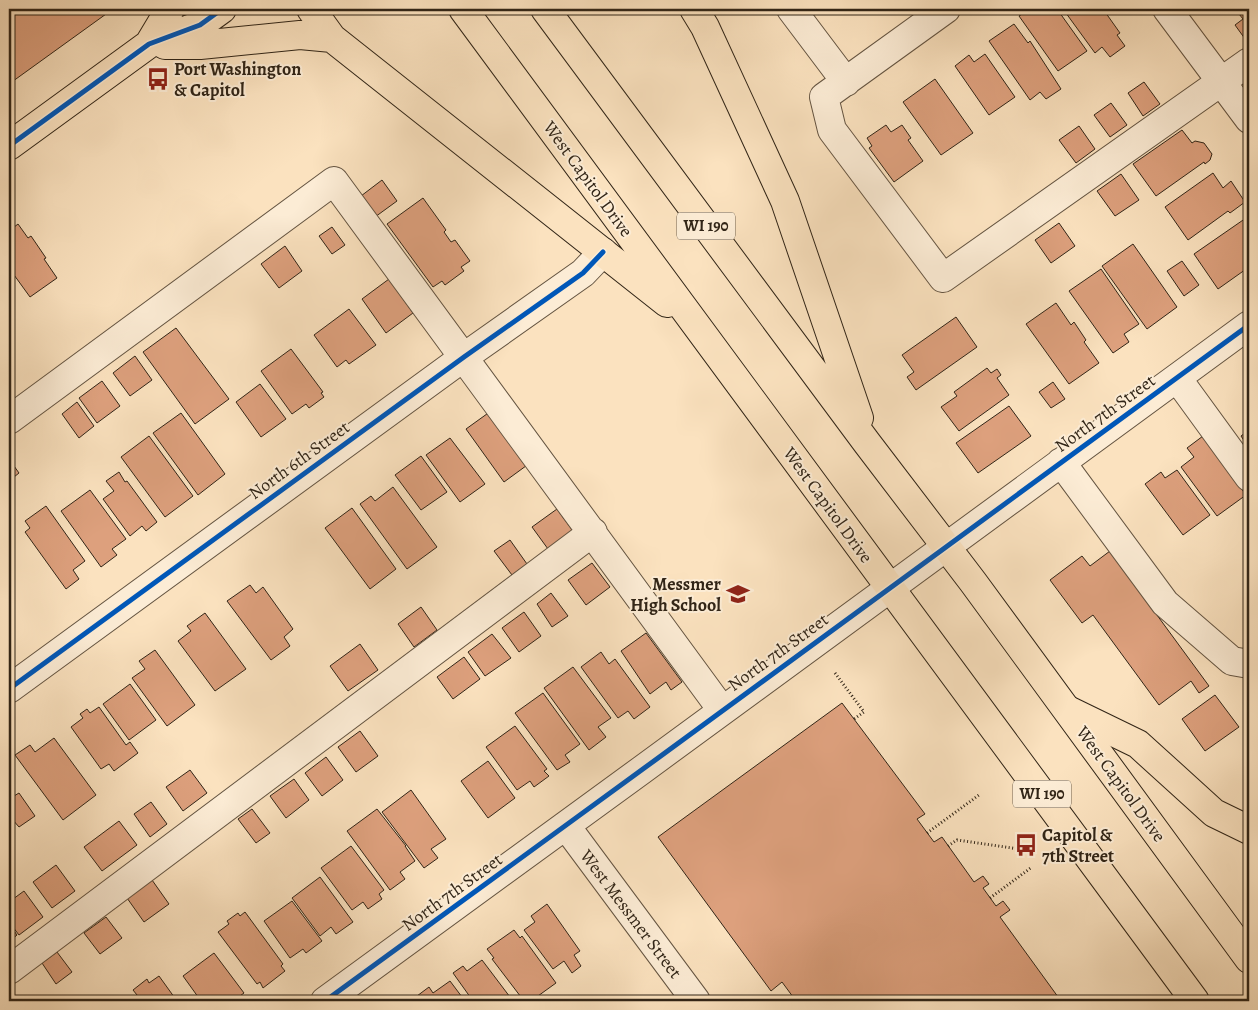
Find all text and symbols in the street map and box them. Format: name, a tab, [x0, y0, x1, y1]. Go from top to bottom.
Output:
place label: Port Washington & Capitol	[174, 57, 301, 102]
bus stop icon: Port Washington & Capitol	[145, 66, 171, 92]
street label: West Capitol Drive	[537, 115, 638, 242]
road number: WI 190	[677, 212, 735, 240]
street label: North 7th Street	[1050, 368, 1160, 458]
street label: North 6th Street	[244, 415, 354, 505]
street label: West Capitol Drive	[777, 441, 878, 568]
place label: Messmer High School	[630, 572, 722, 617]
school or university icon: Messmer High School	[725, 581, 751, 607]
street label: North 7th Street	[723, 607, 833, 697]
street label: West Capitol Drive	[1070, 720, 1171, 847]
road number: WI 190	[1013, 781, 1071, 808]
place label: Capitol & 7th Street	[1042, 823, 1114, 868]
bus stop icon: Capitol & 7th Street	[1013, 832, 1039, 858]
street label: West Messmer Street	[574, 844, 687, 983]
street label: North 7th Street	[397, 847, 507, 937]

